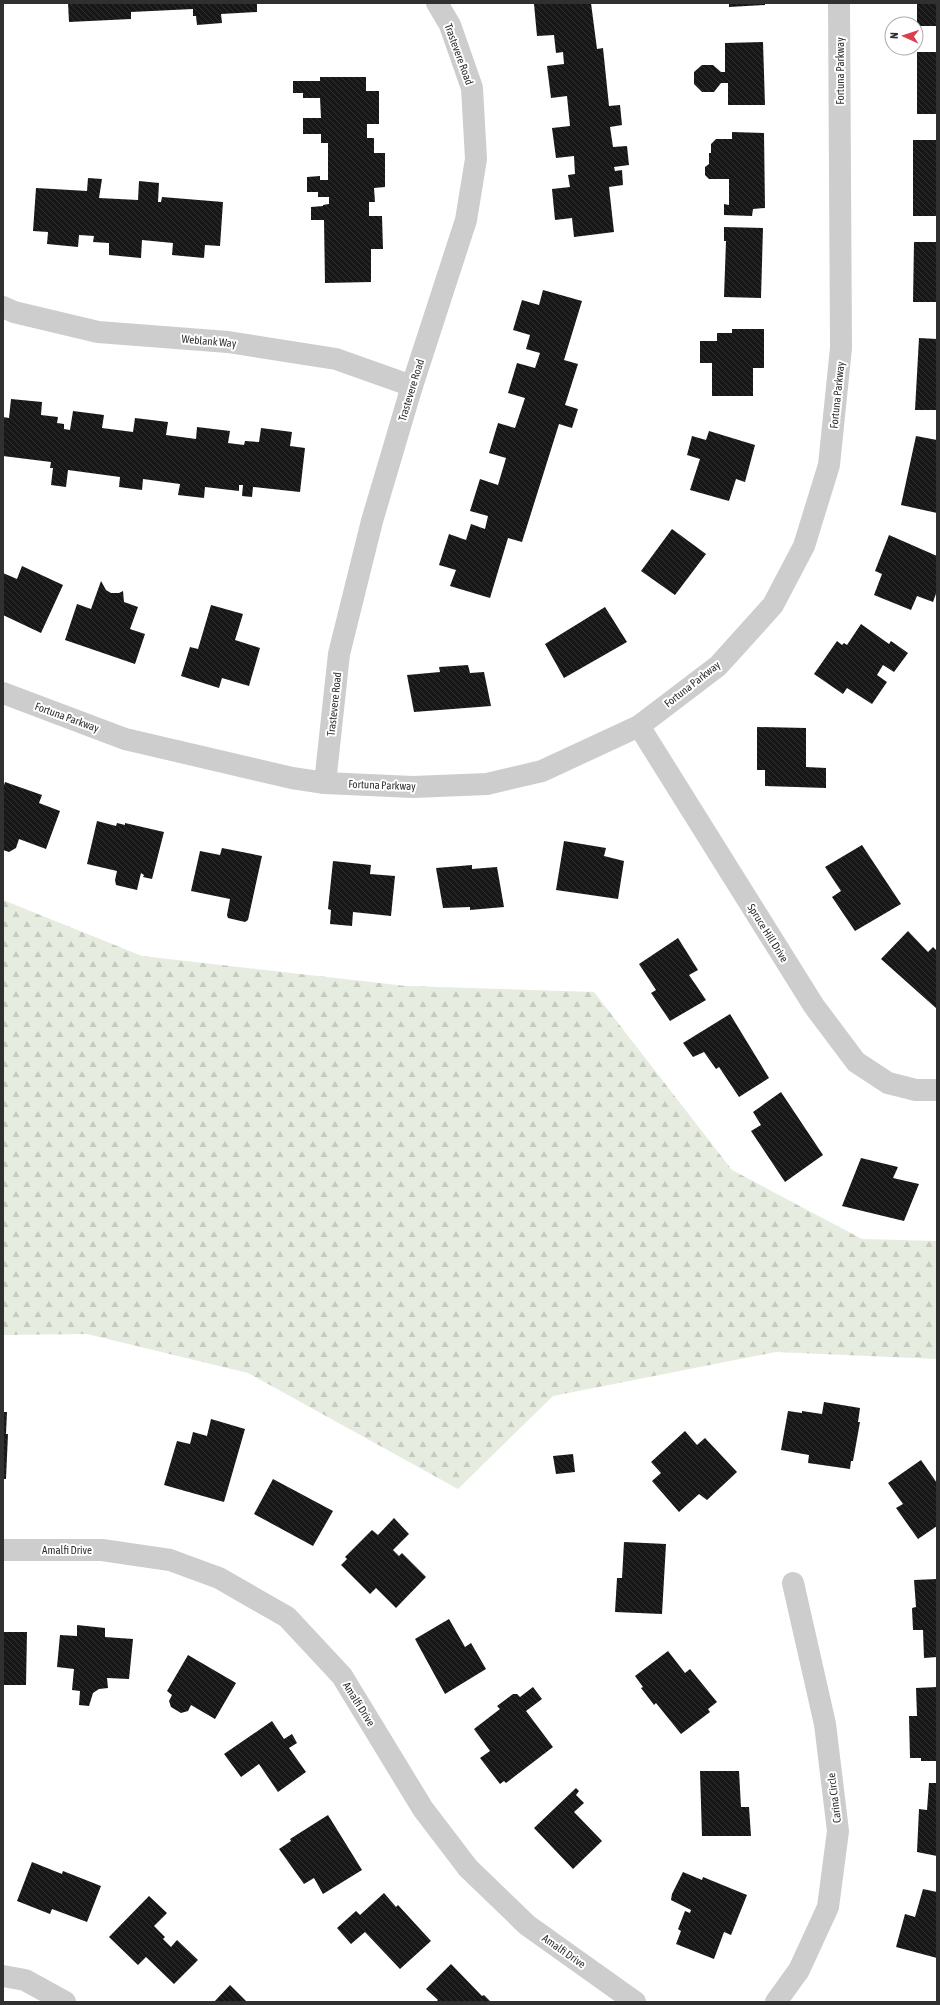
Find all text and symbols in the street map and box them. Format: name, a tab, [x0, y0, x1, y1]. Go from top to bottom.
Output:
north arrow	[884, 16, 924, 56]
street label: Trastevere Road	[442, 22, 476, 86]
text: N	[888, 32, 900, 39]
street label: Fortuna Parkway	[834, 37, 846, 105]
street label: Weblank Way	[181, 333, 237, 349]
street label: Trastevere Road	[396, 358, 426, 422]
street label: Fortuna Parkway	[828, 360, 847, 429]
street label: Fortuna Parkway	[662, 658, 723, 709]
street label: Trastevere Road	[325, 671, 343, 737]
street label: Fortuna Parkway	[33, 700, 101, 734]
street label: Fortuna Parkway	[348, 778, 416, 792]
street label: Spruce Hill Drive	[745, 902, 791, 964]
street label: Amalfi Drive	[42, 1544, 92, 1556]
street label: Amalfi Drive	[341, 1680, 377, 1728]
street label: Carina Circle	[825, 1772, 843, 1824]
street label: Amalfi Drive	[540, 1932, 588, 1970]

